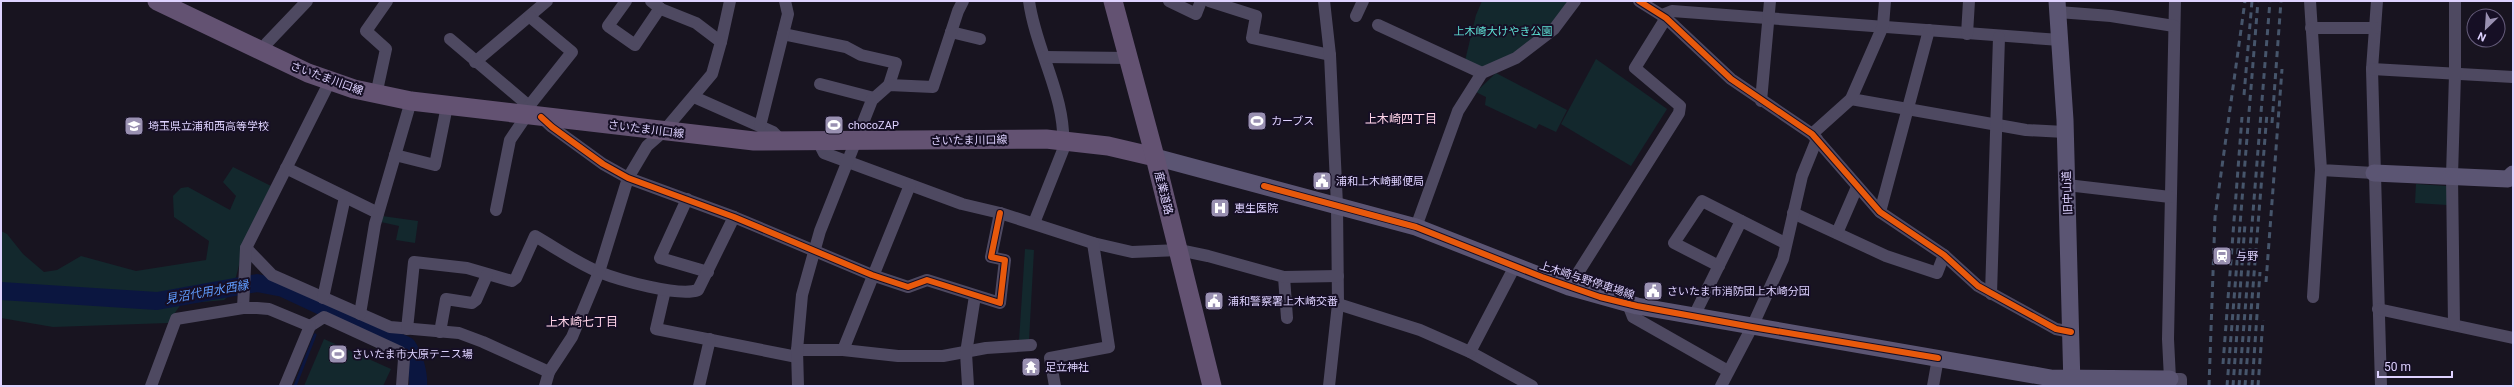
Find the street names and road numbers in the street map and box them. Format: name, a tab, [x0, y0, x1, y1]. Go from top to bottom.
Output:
street label: さいたま川口線	[289, 59, 365, 98]
street label: さいたま川口線	[607, 118, 685, 141]
street label: さいたま川口線	[931, 133, 1007, 148]
street label: 産業道路	[1152, 170, 1175, 216]
street label: 旧中山道	[2060, 171, 2075, 215]
street label: 上木崎与野停車場線	[1538, 259, 1636, 302]

